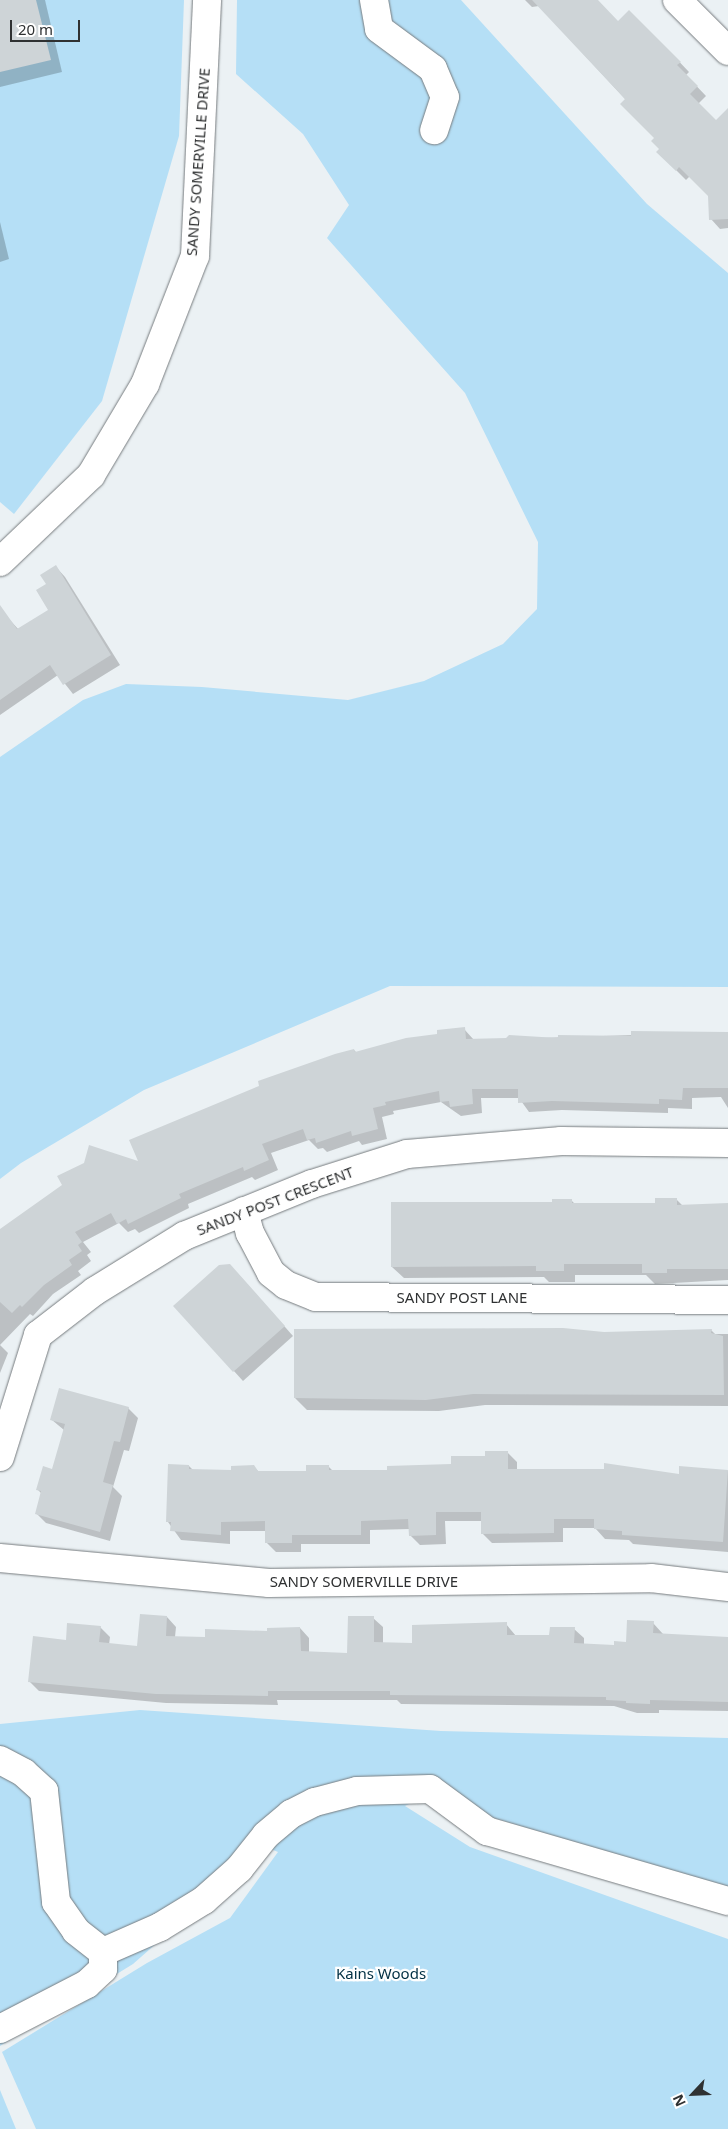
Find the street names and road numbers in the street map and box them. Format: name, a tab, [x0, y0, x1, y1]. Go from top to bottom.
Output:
street label: SANDY SOMERVILLE DRIVE	[182, 67, 214, 257]
street label: SANDY POST CRESCENT	[194, 1163, 356, 1239]
street label: SANDY POST LANE	[397, 1289, 527, 1307]
street label: SANDY SOMERVILLE DRIVE	[270, 1573, 458, 1591]

